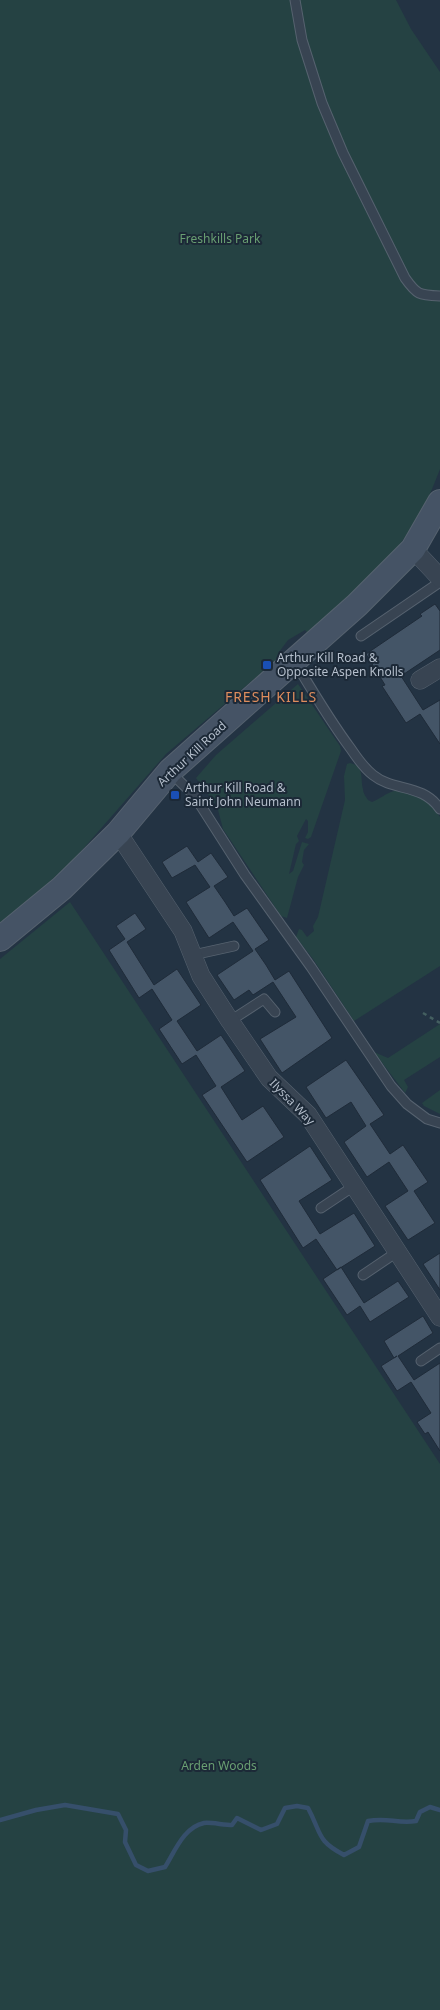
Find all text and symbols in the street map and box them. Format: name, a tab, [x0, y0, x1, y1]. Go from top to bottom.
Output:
park label: Freshkills Park	[180, 230, 261, 247]
place label: Arthur Kill Road & Opposite Aspen Knolls	[277, 649, 404, 680]
marker: Arthur Kill Road & Opposite Aspen Knolls	[261, 659, 273, 671]
district label: FRESH KILLS	[225, 687, 317, 706]
street label: Arthur Kill Road	[153, 717, 230, 790]
place label: Arthur Kill Road & Saint John Neumann	[185, 779, 301, 810]
marker: Arthur Kill Road & Saint John Neumann	[169, 789, 181, 801]
street label: Ilyssa Way	[266, 1075, 319, 1129]
park label: Arden Woods	[181, 1757, 257, 1774]

